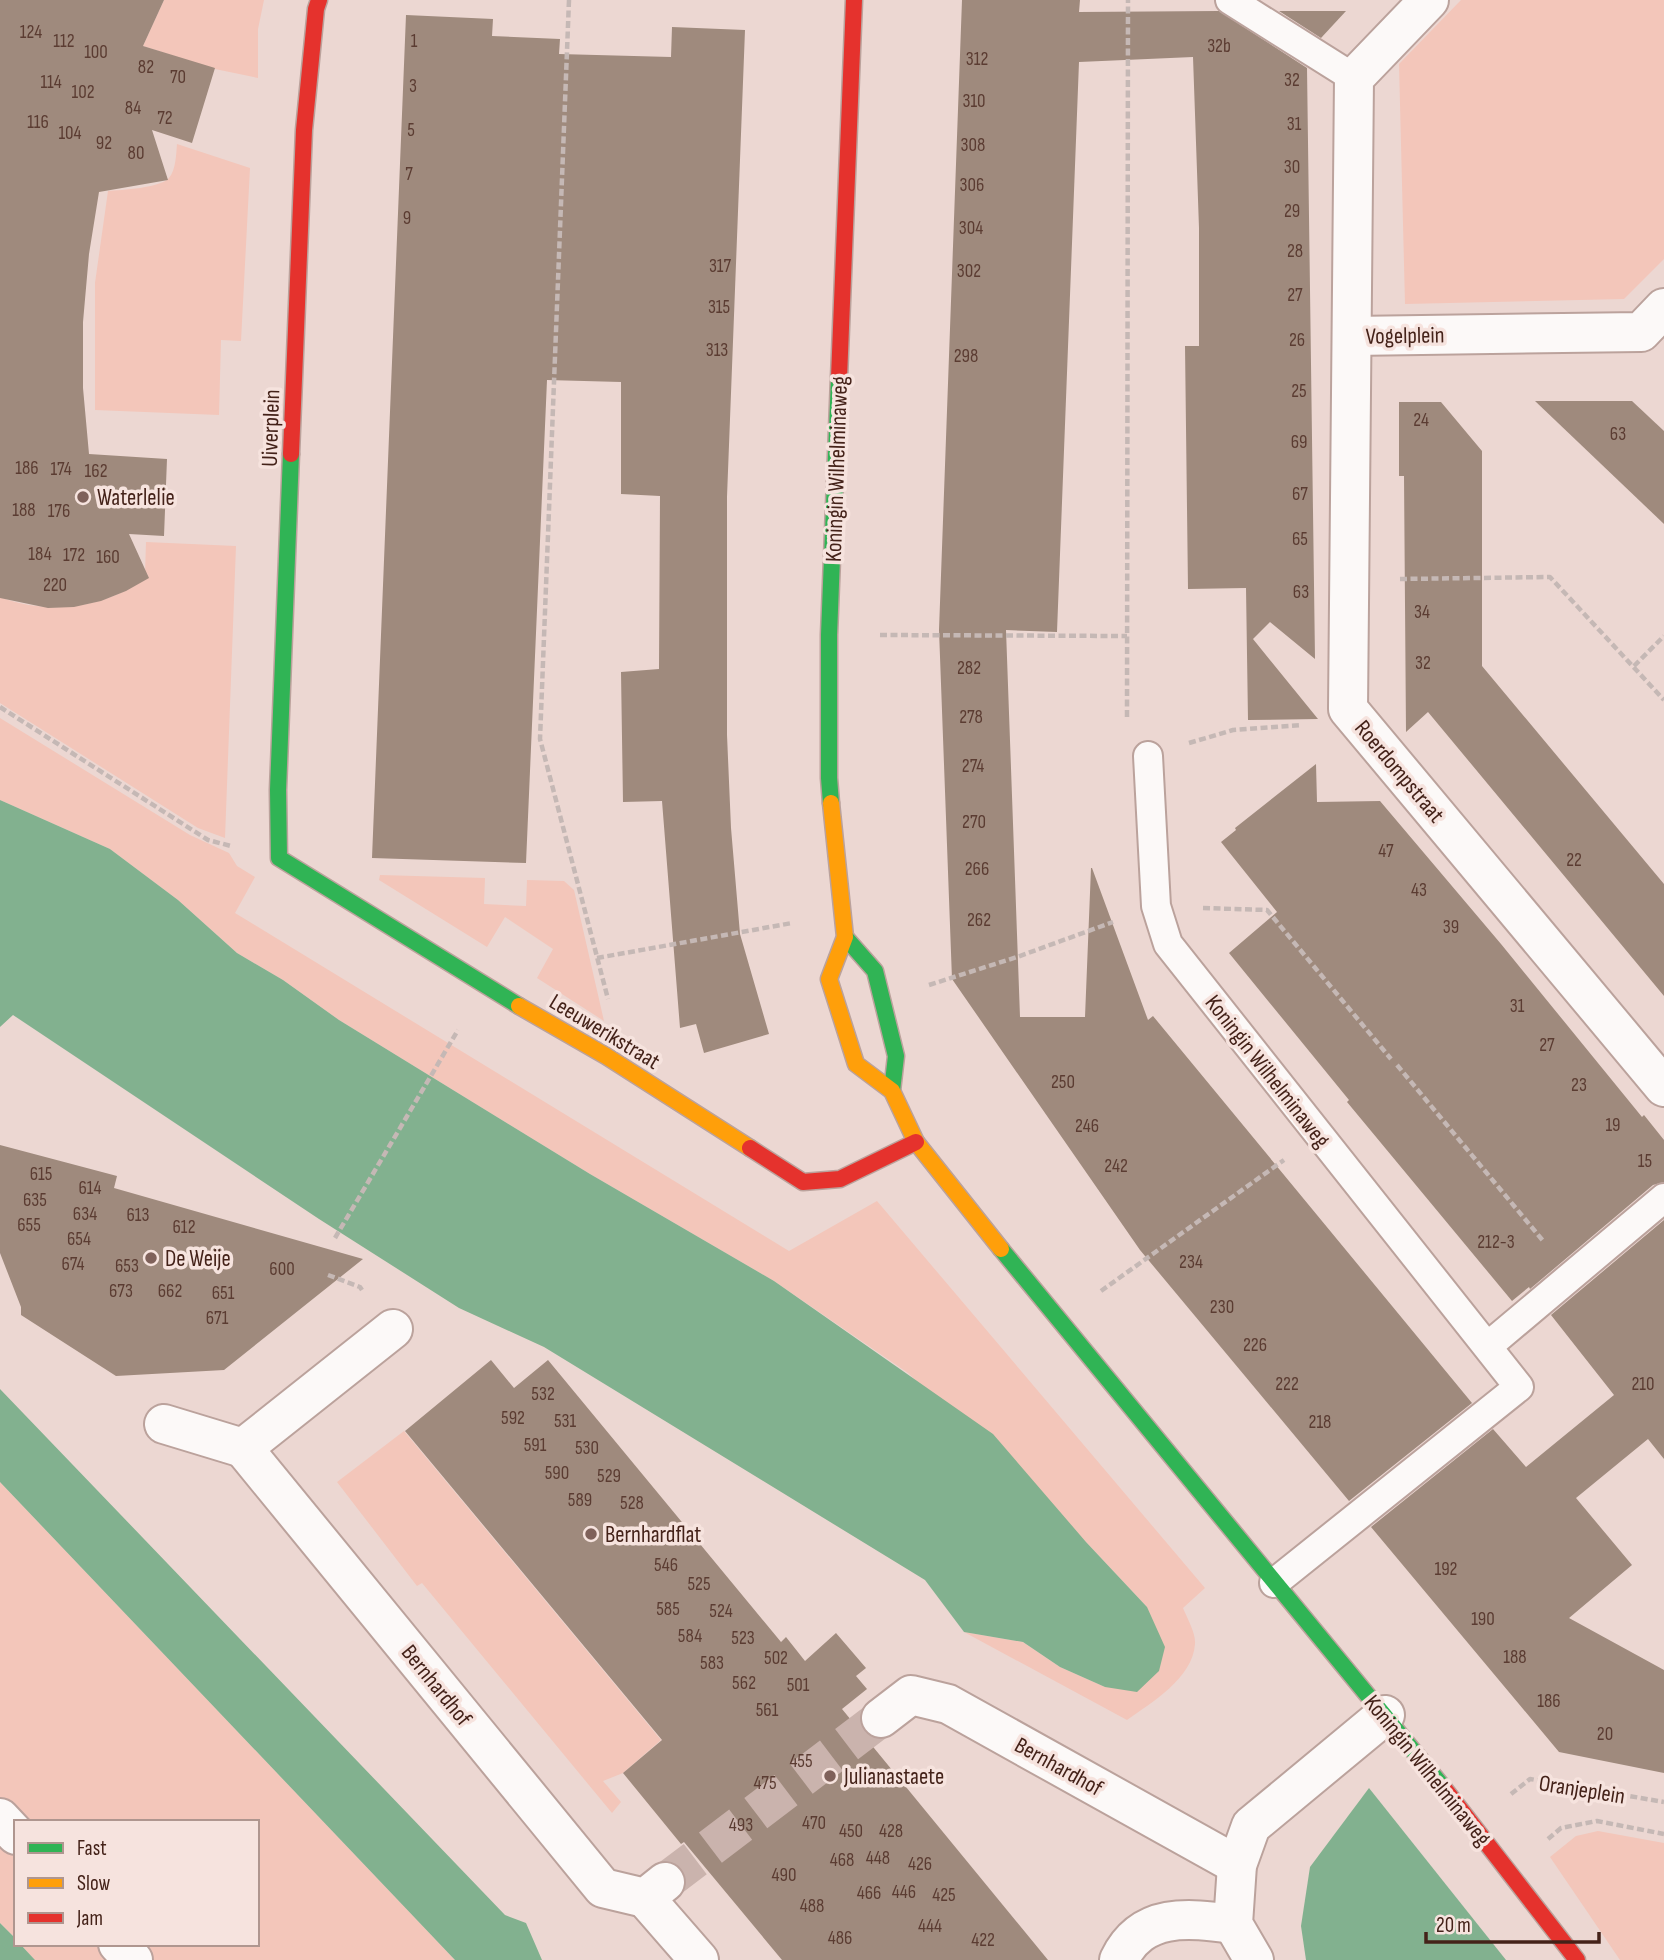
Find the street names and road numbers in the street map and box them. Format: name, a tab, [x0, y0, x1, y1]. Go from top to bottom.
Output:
street label: Vogelplein	[1365, 321, 1445, 351]
street label: Koningin Wilhelminaweg	[820, 375, 854, 563]
street label: Uiverplein	[256, 389, 286, 467]
street label: Roerdompstraat	[1348, 715, 1450, 829]
street label: Leeuwerikstraat	[544, 988, 665, 1076]
street label: Koningin Wilhelminaweg	[1199, 990, 1336, 1154]
street label: Bernhardhof	[395, 1639, 478, 1732]
street label: Koningin Wilhelminaweg	[1358, 1689, 1497, 1852]
street label: Bernhardhof	[1010, 1731, 1108, 1803]
street label: Oranjeplein	[1537, 1769, 1627, 1811]

